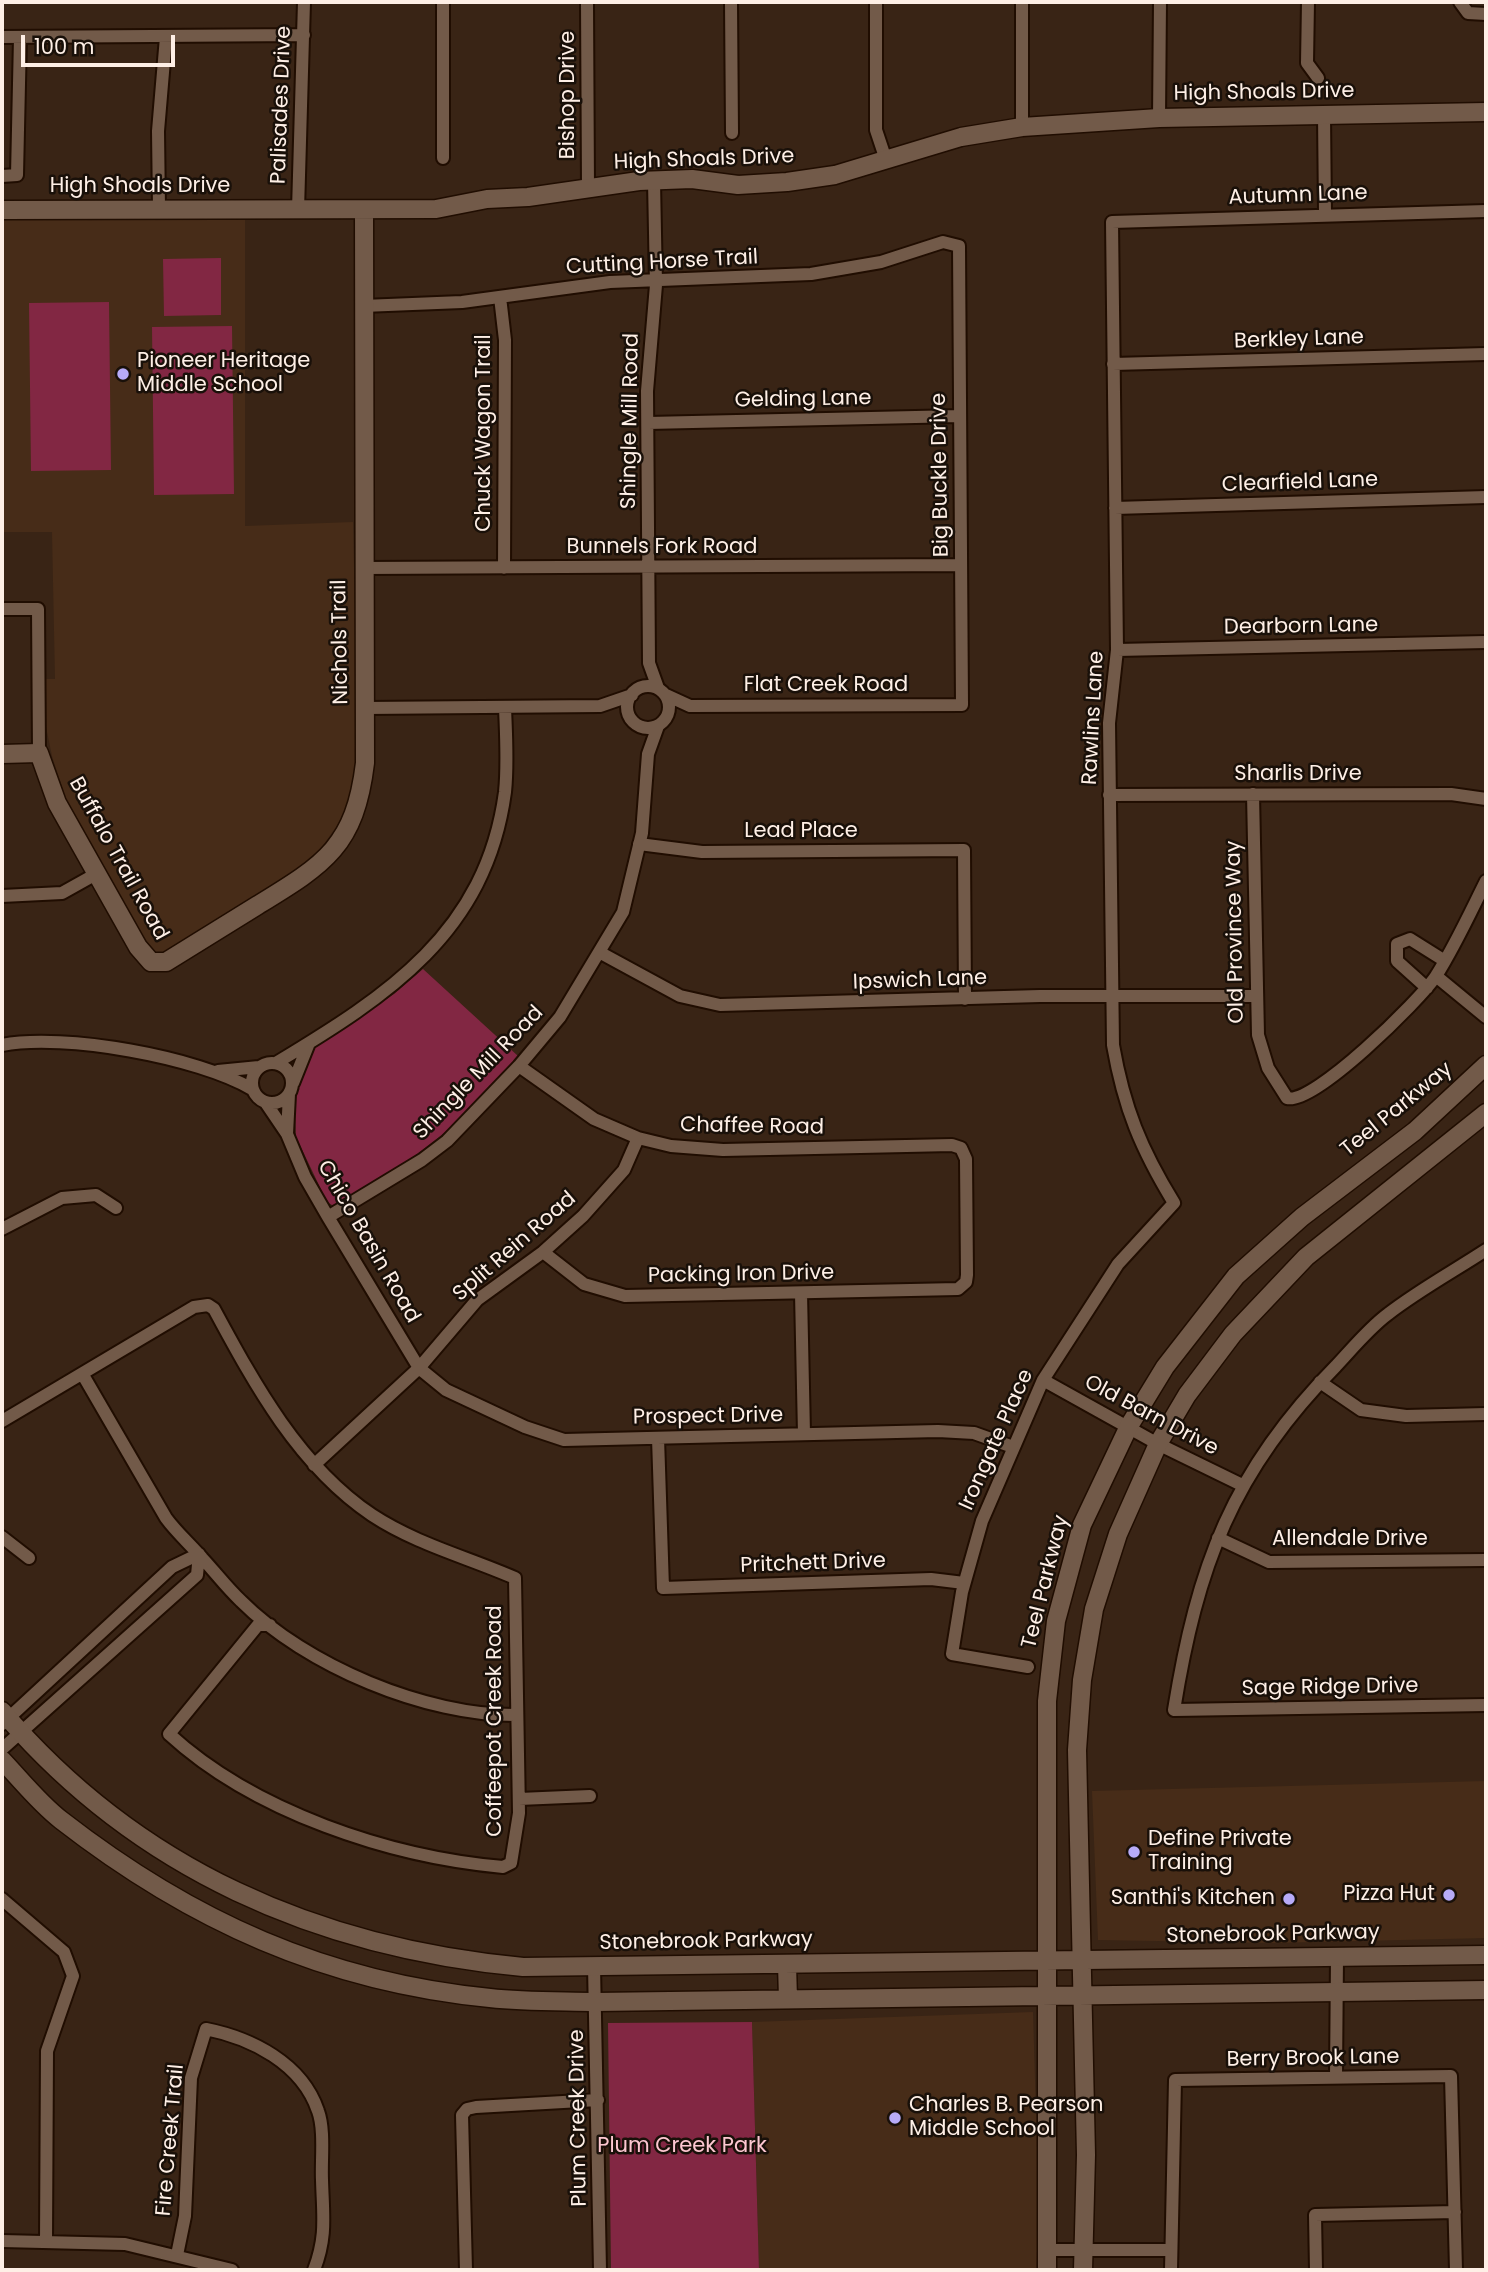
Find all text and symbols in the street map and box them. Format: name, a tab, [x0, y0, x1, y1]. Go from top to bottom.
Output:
scale bar	[24, 21, 178, 65]
street label: Palisades Drive	[267, 25, 297, 185]
street label: Bishop Drive	[556, 31, 582, 159]
text: 100 m	[34, 32, 94, 61]
street label: High Shoals Drive	[1173, 79, 1355, 107]
street label: High Shoals Drive	[613, 144, 795, 176]
street label: High Shoals Drive	[50, 174, 230, 200]
street label: Autumn Lane	[1228, 181, 1368, 211]
street label: Cutting Horse Trail	[565, 245, 759, 281]
street label: Berkley Lane	[1234, 325, 1364, 355]
street label: Shingle Mill Road	[617, 333, 645, 509]
street label: Chuck Wagon Trail	[472, 334, 498, 532]
place label: Pioneer Heritage Middle School	[137, 349, 310, 399]
marker: Pioneer Heritage Middle School	[115, 366, 131, 382]
street label: Gelding Lane	[734, 386, 872, 414]
street label: Big Buckle Drive	[927, 393, 955, 557]
street label: Clearfield Lane	[1221, 468, 1379, 498]
street label: Bunnels Fork Road	[567, 535, 757, 561]
street label: Nichols Trail	[327, 579, 355, 705]
street label: Dearborn Lane	[1224, 613, 1378, 641]
street label: Rawlins Lane	[1078, 650, 1110, 786]
street label: Flat Creek Road	[744, 673, 908, 699]
street label: Sharlis Drive	[1234, 762, 1362, 788]
street label: Buffalo Trail Road	[63, 773, 173, 945]
street label: Lead Place	[744, 819, 858, 845]
street label: Old Province Way	[1222, 840, 1250, 1024]
street label: Ipswich Lane	[852, 966, 988, 996]
street label: Shingle Mill Road	[409, 1001, 549, 1145]
street label: Teel Parkway	[1336, 1057, 1458, 1163]
street label: Chaffee Road	[680, 1113, 824, 1141]
street label: Chico Basin Road	[311, 1156, 425, 1328]
street label: Split Rein Road	[448, 1187, 582, 1307]
street label: Packing Iron Drive	[648, 1261, 834, 1289]
street label: Irongate Place	[955, 1366, 1039, 1514]
street label: Old Barn Drive	[1080, 1370, 1222, 1462]
street label: Prospect Drive	[633, 1403, 783, 1431]
street label: Teel Parkway	[1017, 1513, 1075, 1651]
street label: Allendale Drive	[1272, 1527, 1428, 1553]
street label: Pritchett Drive	[740, 1549, 886, 1579]
street label: Coffeepot Creek Road	[483, 1605, 509, 1837]
street label: Sage Ridge Drive	[1241, 1674, 1419, 1702]
place label: Define Private Training	[1148, 1827, 1292, 1877]
marker: Define Private Training	[1126, 1844, 1142, 1860]
place label: Pizza Hut	[1343, 1882, 1435, 1908]
place label: Santhi's Kitchen	[1111, 1886, 1275, 1912]
marker: Pizza Hut	[1441, 1887, 1457, 1903]
marker: Santhi's Kitchen	[1281, 1891, 1297, 1907]
street label: Stonebrook Parkway	[1166, 1921, 1380, 1949]
street label: Stonebrook Parkway	[599, 1928, 813, 1956]
street label: Plum Creek Drive	[565, 2029, 593, 2207]
street label: Berry Brook Lane	[1226, 2045, 1400, 2073]
street label: Fire Creek Trail	[152, 2063, 190, 2217]
place label: Charles B. Pearson Middle School	[909, 2093, 1103, 2143]
marker: Charles B. Pearson Middle School	[887, 2110, 903, 2126]
park label: Plum Creek Park	[597, 2134, 767, 2160]

